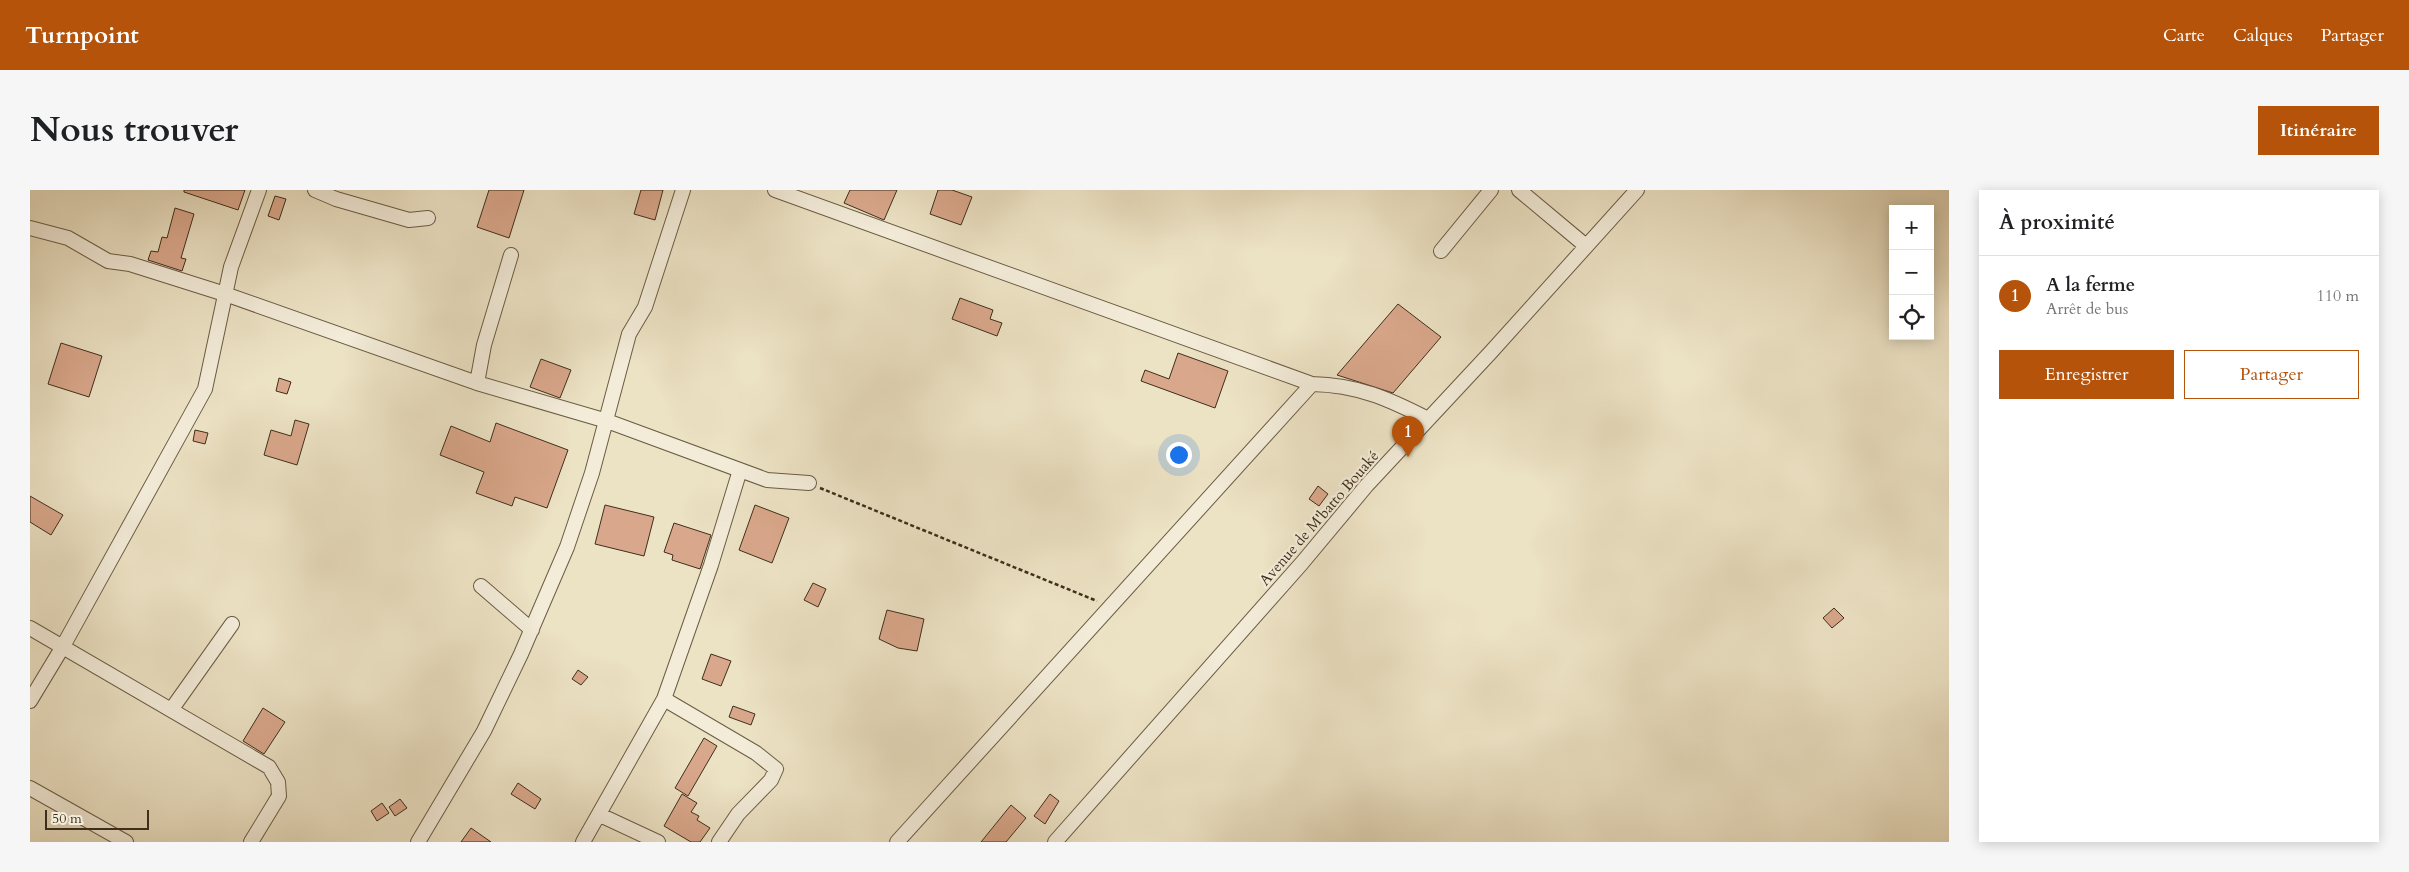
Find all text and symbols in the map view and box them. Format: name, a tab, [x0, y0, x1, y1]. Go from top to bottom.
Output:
text: Turnpoint	[25, 19, 139, 52]
text: Carte	[2163, 23, 2205, 48]
text: Calques	[2233, 23, 2293, 48]
text: Partager	[2321, 23, 2384, 48]
text: Nous trouver	[30, 106, 238, 154]
button: Itinéraire	[2258, 106, 2379, 155]
map controls	[1889, 205, 1934, 340]
button: +	[1889, 205, 1934, 250]
text: À proximité	[1999, 208, 2115, 237]
button: −	[1889, 250, 1934, 295]
text: A la ferme	[2046, 272, 2135, 298]
text: 1	[2011, 285, 2019, 307]
text: 110 m	[2317, 285, 2359, 307]
button: locate	[1889, 295, 1934, 340]
text: Arrêt de bus	[2046, 298, 2128, 320]
button: Enregistrer	[1999, 350, 2174, 399]
button: Partager	[2184, 350, 2359, 399]
pin: 1	[1392, 416, 1424, 457]
your location	[1166, 442, 1192, 468]
street label: Avenue de M'batto Bouaké	[1255, 446, 1383, 590]
scale bar	[45, 807, 149, 830]
text: 50 m	[52, 809, 82, 828]

